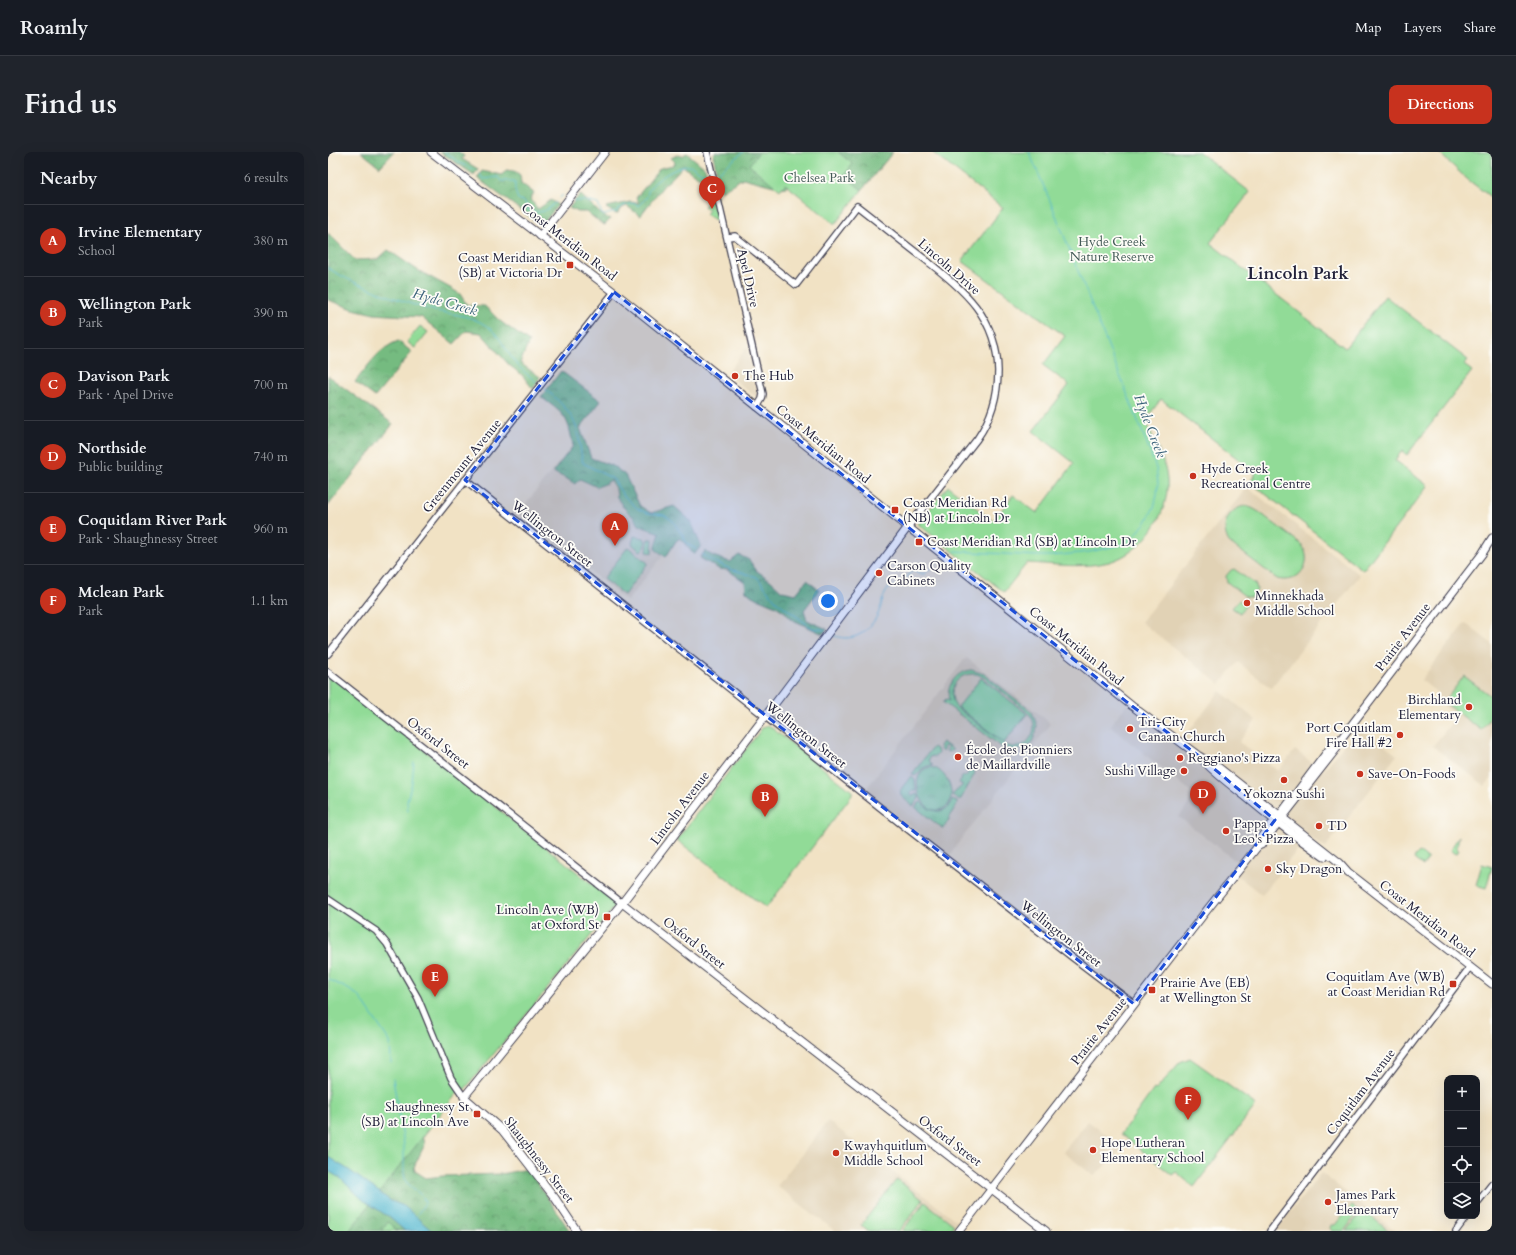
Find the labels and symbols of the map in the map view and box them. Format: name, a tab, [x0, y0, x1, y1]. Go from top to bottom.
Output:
park label: Chelsea Park	[784, 169, 854, 187]
pin: C	[699, 176, 725, 209]
street label: Coast Meridian Road	[517, 199, 621, 285]
park label: Hyde Creek Nature Reserve	[1070, 233, 1154, 266]
street label: Lincoln Drive	[914, 235, 984, 299]
street label: Apel Drive	[732, 247, 764, 309]
place label: Coast Meridian Rd (SB) at Victoria Dr	[458, 249, 562, 282]
marker: Coast Meridian Rd (SB) at Victoria Dr	[565, 260, 575, 270]
district label: Lincoln Park	[1247, 262, 1349, 285]
water label: Hyde Creek	[410, 284, 480, 320]
place label: The Hub	[743, 367, 794, 385]
marker: The Hub	[730, 371, 740, 381]
water label: Hyde Creek	[1129, 392, 1171, 460]
street label: Coast Meridian Road	[772, 400, 874, 488]
street label: Greenmount Avenue	[418, 415, 506, 517]
place label: Hyde Creek Recreational Centre	[1201, 460, 1311, 493]
marker: Hyde Creek Recreational Centre	[1188, 471, 1198, 481]
place label: Coast Meridian Rd (NB) at Lincoln Dr	[903, 494, 1009, 527]
street label: Wellington Street	[507, 496, 596, 571]
marker: Coast Meridian Rd (NB) at Lincoln Dr	[890, 505, 900, 515]
pin: A	[602, 513, 628, 546]
place label: Coast Meridian Rd (SB) at Lincoln Dr	[927, 533, 1136, 551]
marker: Coast Meridian Rd (SB) at Lincoln Dr	[914, 537, 924, 547]
place label: Carson Quality Cabinets	[887, 557, 972, 590]
marker: Carson Quality Cabinets	[874, 568, 884, 578]
place label: Minnekhada Middle School	[1255, 587, 1335, 620]
your location	[818, 591, 838, 611]
marker: Minnekhada Middle School	[1242, 598, 1252, 608]
street label: Prairie Avenue	[1371, 599, 1435, 675]
street label: Coast Meridian Road	[1025, 602, 1127, 690]
place label: Birchland Elementary	[1398, 691, 1461, 724]
street label: Wellington Street	[761, 697, 850, 772]
marker: Birchland Elementary	[1464, 702, 1474, 712]
street label: Oxford Street	[403, 713, 473, 773]
place label: Tri-City Canaan Church	[1138, 713, 1225, 746]
place label: Port Coquitlam Fire Hall #2	[1306, 719, 1392, 752]
marker: Tri-City Canaan Church	[1125, 724, 1135, 734]
marker: Port Coquitlam Fire Hall #2	[1395, 730, 1405, 740]
place label: École des Pionniers de Maillardville	[966, 741, 1072, 774]
place label: Reggiano's Pizza	[1188, 749, 1281, 767]
marker: École des Pionniers de Maillardville	[953, 752, 963, 762]
marker: Reggiano's Pizza	[1175, 753, 1185, 763]
place label: Sushi Village	[1105, 762, 1176, 780]
place label: Save-On-Foods	[1368, 765, 1456, 783]
marker: Sushi Village	[1179, 766, 1189, 776]
street label: Lincoln Avenue	[646, 767, 714, 849]
marker: Save-On-Foods	[1355, 769, 1365, 779]
marker: Yokozna Sushi	[1279, 775, 1289, 785]
pin: D	[1190, 781, 1216, 814]
pin: B	[752, 784, 778, 817]
place label: Yokozna Sushi	[1243, 785, 1325, 803]
place label: Pappa Leo's Pizza	[1234, 815, 1295, 848]
place label: TD	[1327, 817, 1347, 835]
marker: TD	[1314, 821, 1324, 831]
marker: Pappa Leo's Pizza	[1221, 826, 1231, 836]
place label: Sky Dragon	[1276, 860, 1343, 878]
marker: Sky Dragon	[1263, 864, 1273, 874]
street label: Coast Meridian Road	[1375, 876, 1479, 962]
street label: Wellington Street	[1016, 896, 1105, 971]
place label: Lincoln Ave (WB) at Oxford St	[496, 901, 599, 934]
marker: Lincoln Ave (WB) at Oxford St	[602, 912, 612, 922]
street label: Oxford Street	[659, 913, 729, 973]
pin: E	[422, 964, 448, 997]
place label: Coquitlam Ave (WB) at Coast Meridian Rd	[1326, 968, 1445, 1001]
place label: Prairie Ave (EB) at Wellington St	[1160, 974, 1251, 1007]
marker: Coquitlam Ave (WB) at Coast Meridian Rd	[1448, 979, 1458, 989]
marker: Prairie Ave (EB) at Wellington St	[1147, 985, 1157, 995]
street label: Prairie Avenue	[1067, 993, 1131, 1069]
street label: Coquitlam Avenue	[1322, 1045, 1400, 1139]
pin: F	[1175, 1087, 1201, 1120]
place label: Shaughnessy St (SB) at Lincoln Ave	[361, 1098, 469, 1131]
marker: Shaughnessy St (SB) at Lincoln Ave	[472, 1109, 482, 1119]
street label: Oxford Street	[915, 1111, 985, 1171]
street label: Shaughnessy Street	[500, 1113, 578, 1207]
place label: Hope Lutheran Elementary School	[1101, 1134, 1205, 1167]
place label: Kwayhquitlum Middle School	[844, 1137, 927, 1170]
marker: Hope Lutheran Elementary School	[1088, 1145, 1098, 1155]
marker: Kwayhquitlum Middle School	[831, 1148, 841, 1158]
place label: James Park Elementary	[1334, 1186, 1399, 1219]
marker: James Park Elementary	[1323, 1197, 1333, 1207]

